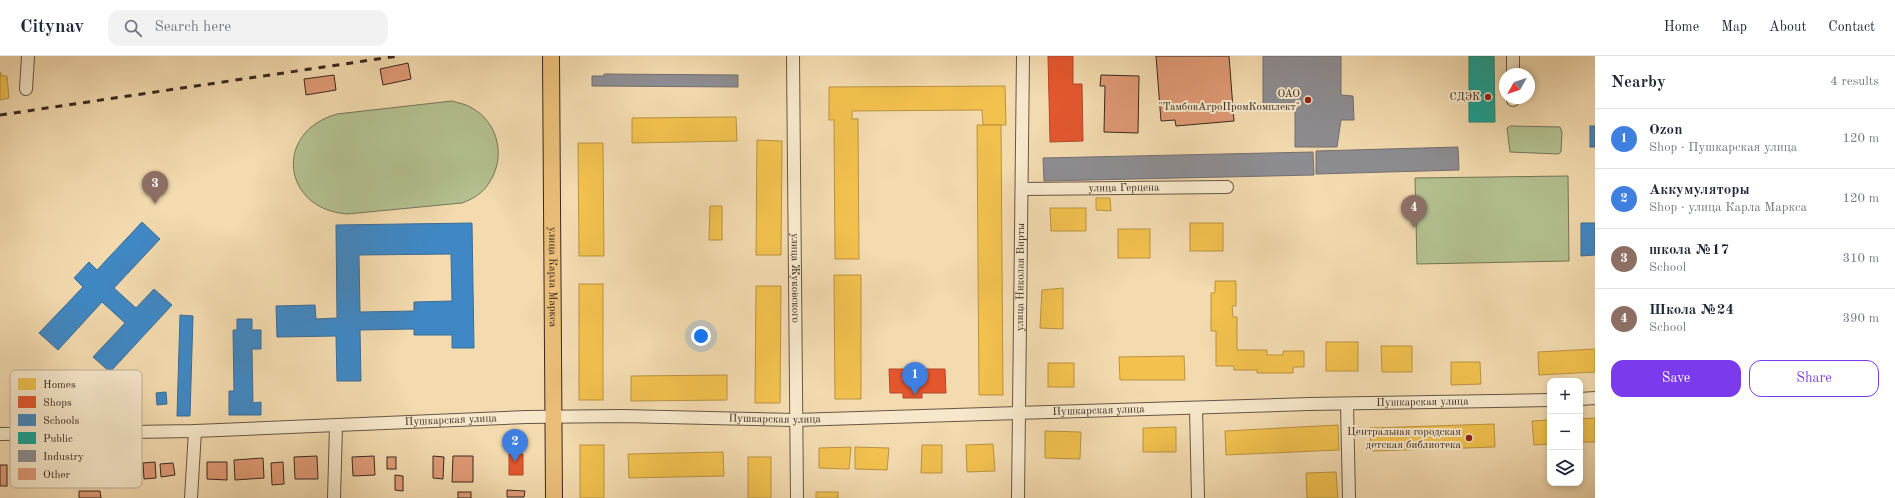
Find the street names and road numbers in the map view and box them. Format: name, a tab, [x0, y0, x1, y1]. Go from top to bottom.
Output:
street label: улица Герцена	[1088, 182, 1160, 194]
street label: улица Николая Вирты	[1014, 223, 1027, 331]
street label: улица Карла Маркса	[547, 227, 558, 328]
street label: улица Жуковского	[789, 233, 801, 323]
street label: Пушкарская улица	[1376, 396, 1469, 408]
street label: Пушкарская улица	[1052, 404, 1145, 417]
street label: Пушкарская улица	[404, 413, 498, 428]
street label: Пушкарская улица	[728, 413, 822, 426]

